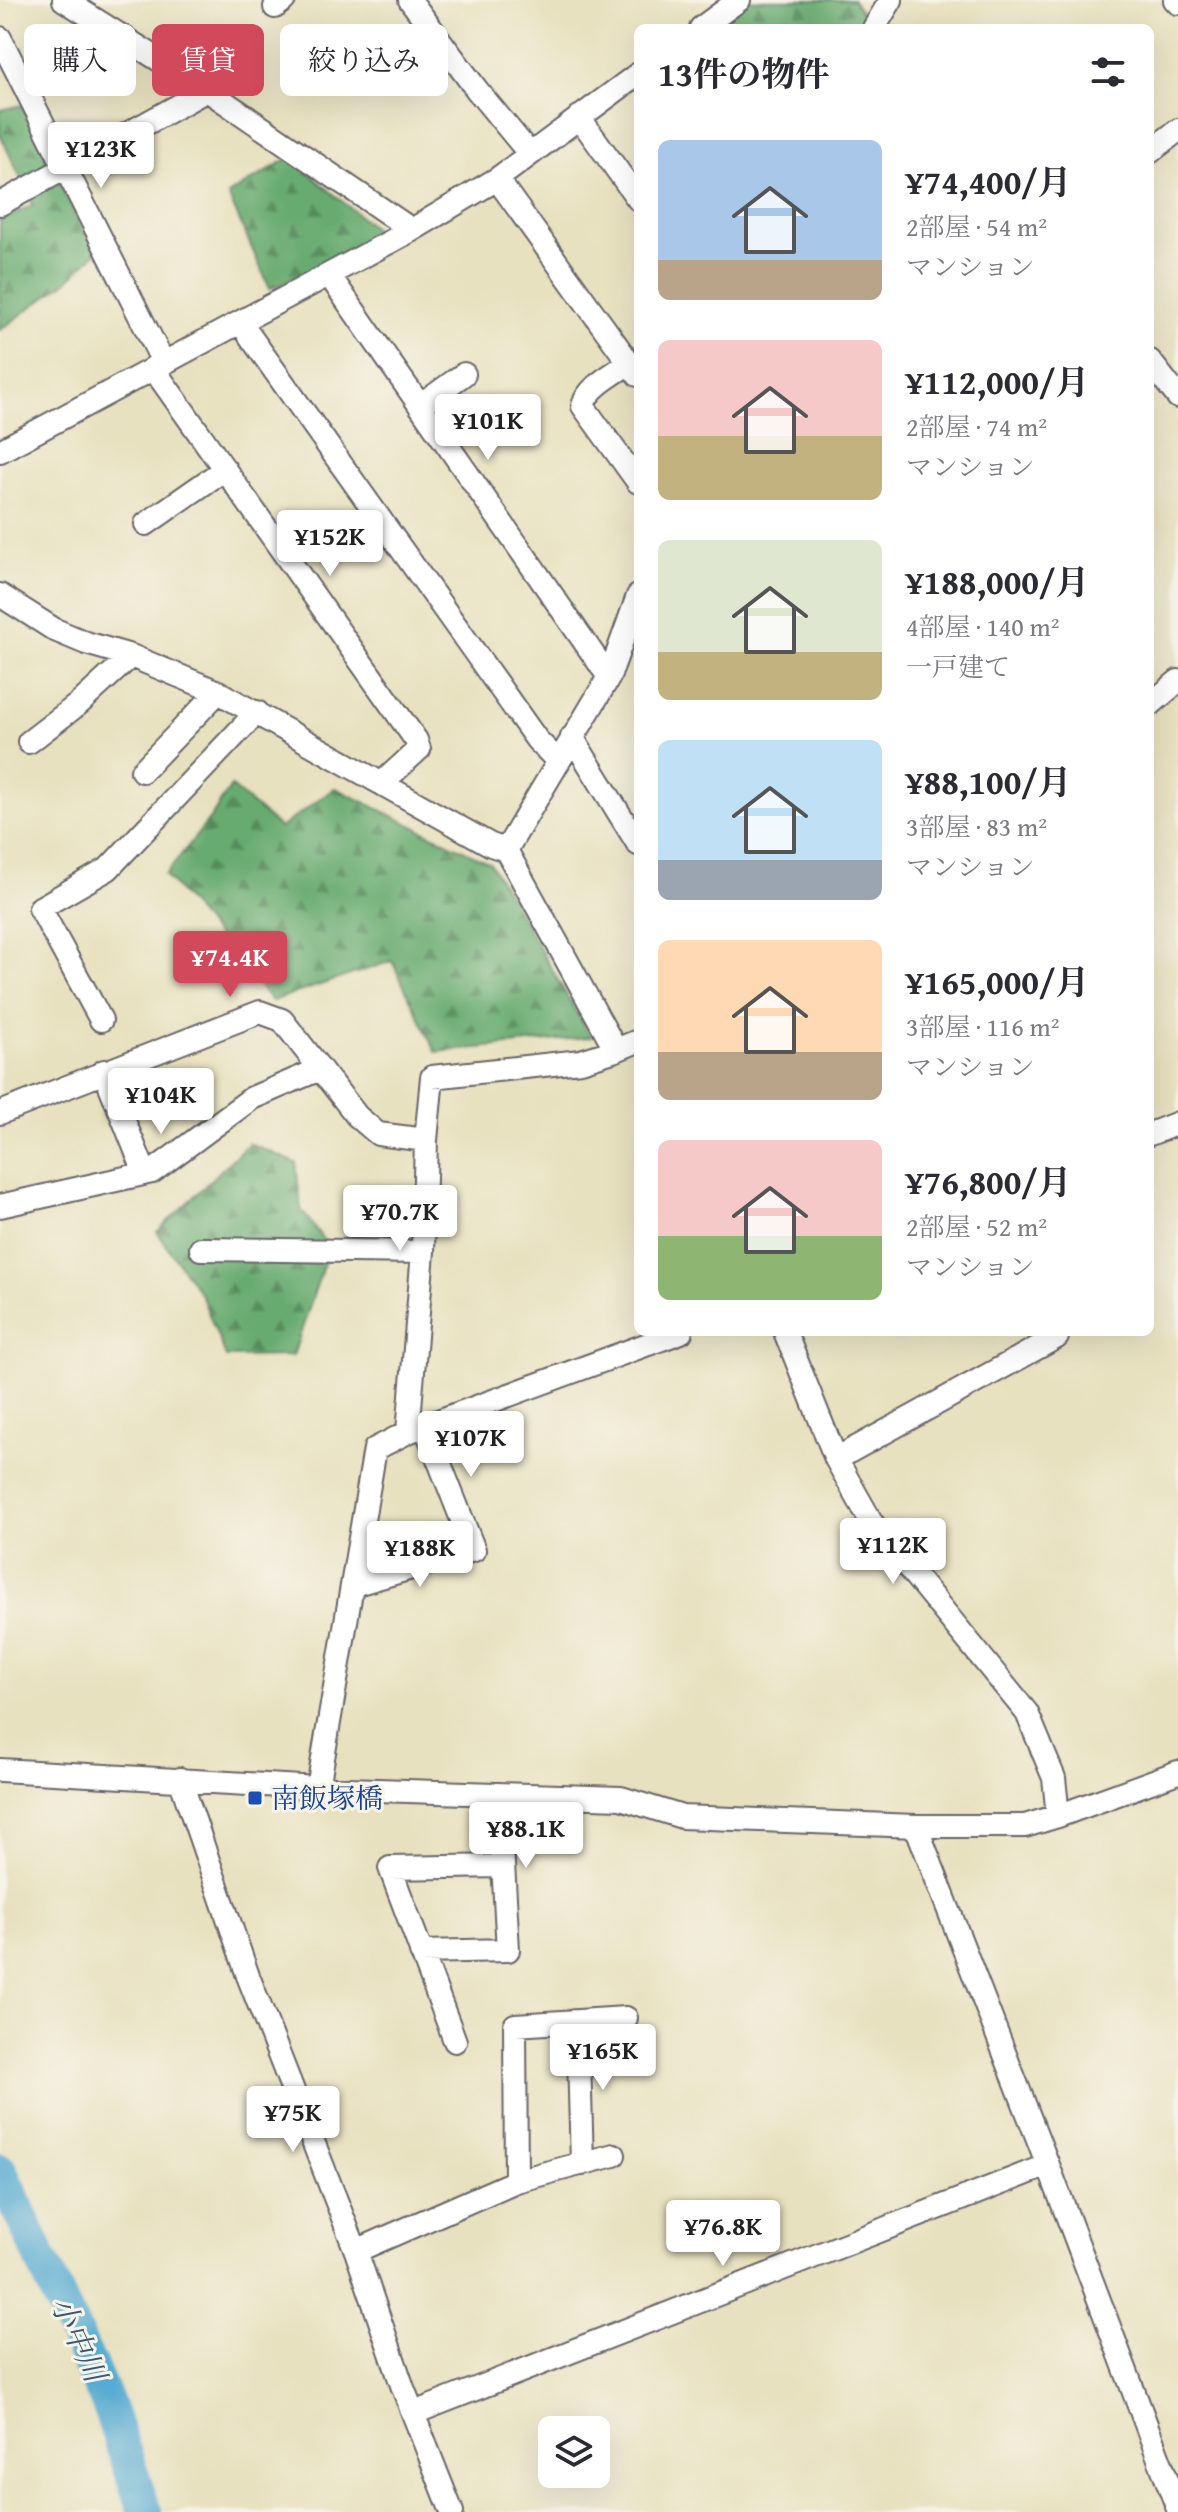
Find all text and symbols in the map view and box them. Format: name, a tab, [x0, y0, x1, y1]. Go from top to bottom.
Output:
chip: 購入	[24, 24, 136, 96]
chip: 賃貸	[152, 24, 264, 96]
chip: 絞り込み	[280, 24, 448, 96]
text: 13件の物件	[658, 49, 829, 98]
icon: filters	[1086, 50, 1130, 94]
pin: ¥123K	[45, 122, 157, 190]
text: ¥123K	[66, 128, 136, 167]
text: ¥74,400/月	[906, 157, 1072, 206]
icon: home	[722, 172, 818, 268]
text: 2部屋 · 54 m²	[906, 207, 1047, 246]
text: マンション	[906, 247, 1035, 286]
text: ¥112,000/月	[906, 357, 1089, 406]
icon: home	[722, 372, 818, 468]
pin: ¥101K	[432, 394, 544, 462]
text: ¥101K	[453, 400, 523, 439]
text: 2部屋 · 74 m²	[906, 407, 1047, 446]
text: マンション	[906, 447, 1035, 486]
pin: ¥152K	[274, 510, 386, 578]
text: ¥152K	[295, 516, 365, 555]
text: ¥188,000/月	[906, 557, 1089, 606]
icon: home	[722, 572, 818, 668]
text: 4部屋 · 140 m²	[906, 607, 1060, 646]
text: 一戸建て	[906, 647, 1010, 686]
text: ¥88,100/月	[906, 757, 1072, 806]
icon: home	[722, 772, 818, 868]
text: 3部屋 · 83 m²	[906, 807, 1047, 846]
text: マンション	[906, 847, 1035, 886]
pin: ¥74.4K	[165, 931, 295, 999]
text: ¥74.4K	[191, 937, 269, 976]
text: ¥165,000/月	[906, 957, 1089, 1006]
icon: home	[722, 972, 818, 1068]
text: 3部屋 · 116 m²	[906, 1007, 1060, 1046]
text: マンション	[906, 1047, 1035, 1086]
pin: ¥104K	[105, 1068, 217, 1136]
text: ¥104K	[126, 1074, 196, 1113]
text: ¥76,800/月	[906, 1157, 1072, 1206]
icon: home	[722, 1172, 818, 1268]
pin: ¥70.7K	[335, 1185, 465, 1253]
text: ¥70.7K	[361, 1191, 439, 1230]
text: 2部屋 · 52 m²	[906, 1207, 1047, 1246]
text: マンション	[906, 1247, 1035, 1286]
pin: ¥107K	[415, 1411, 527, 1479]
text: ¥107K	[436, 1417, 506, 1456]
pin: ¥112K	[837, 1518, 949, 1586]
pin: ¥188K	[364, 1521, 476, 1589]
text: ¥112K	[858, 1524, 928, 1563]
text: ¥188K	[385, 1527, 455, 1566]
place label: 南飯塚橋	[271, 1777, 383, 1818]
marker: 南飯塚橋	[246, 1789, 264, 1807]
pin: ¥88.1K	[461, 1802, 591, 1870]
text: ¥88.1K	[487, 1808, 565, 1847]
pin: ¥165K	[547, 2024, 659, 2092]
text: ¥165K	[568, 2030, 638, 2069]
pin: ¥75K	[246, 2086, 340, 2154]
text: ¥75K	[265, 2092, 321, 2131]
pin: ¥76.8K	[658, 2200, 788, 2268]
text: ¥76.8K	[684, 2206, 762, 2245]
water label: 小中川	[40, 2288, 119, 2391]
map controls	[538, 2416, 610, 2488]
button: layers	[538, 2416, 610, 2488]

